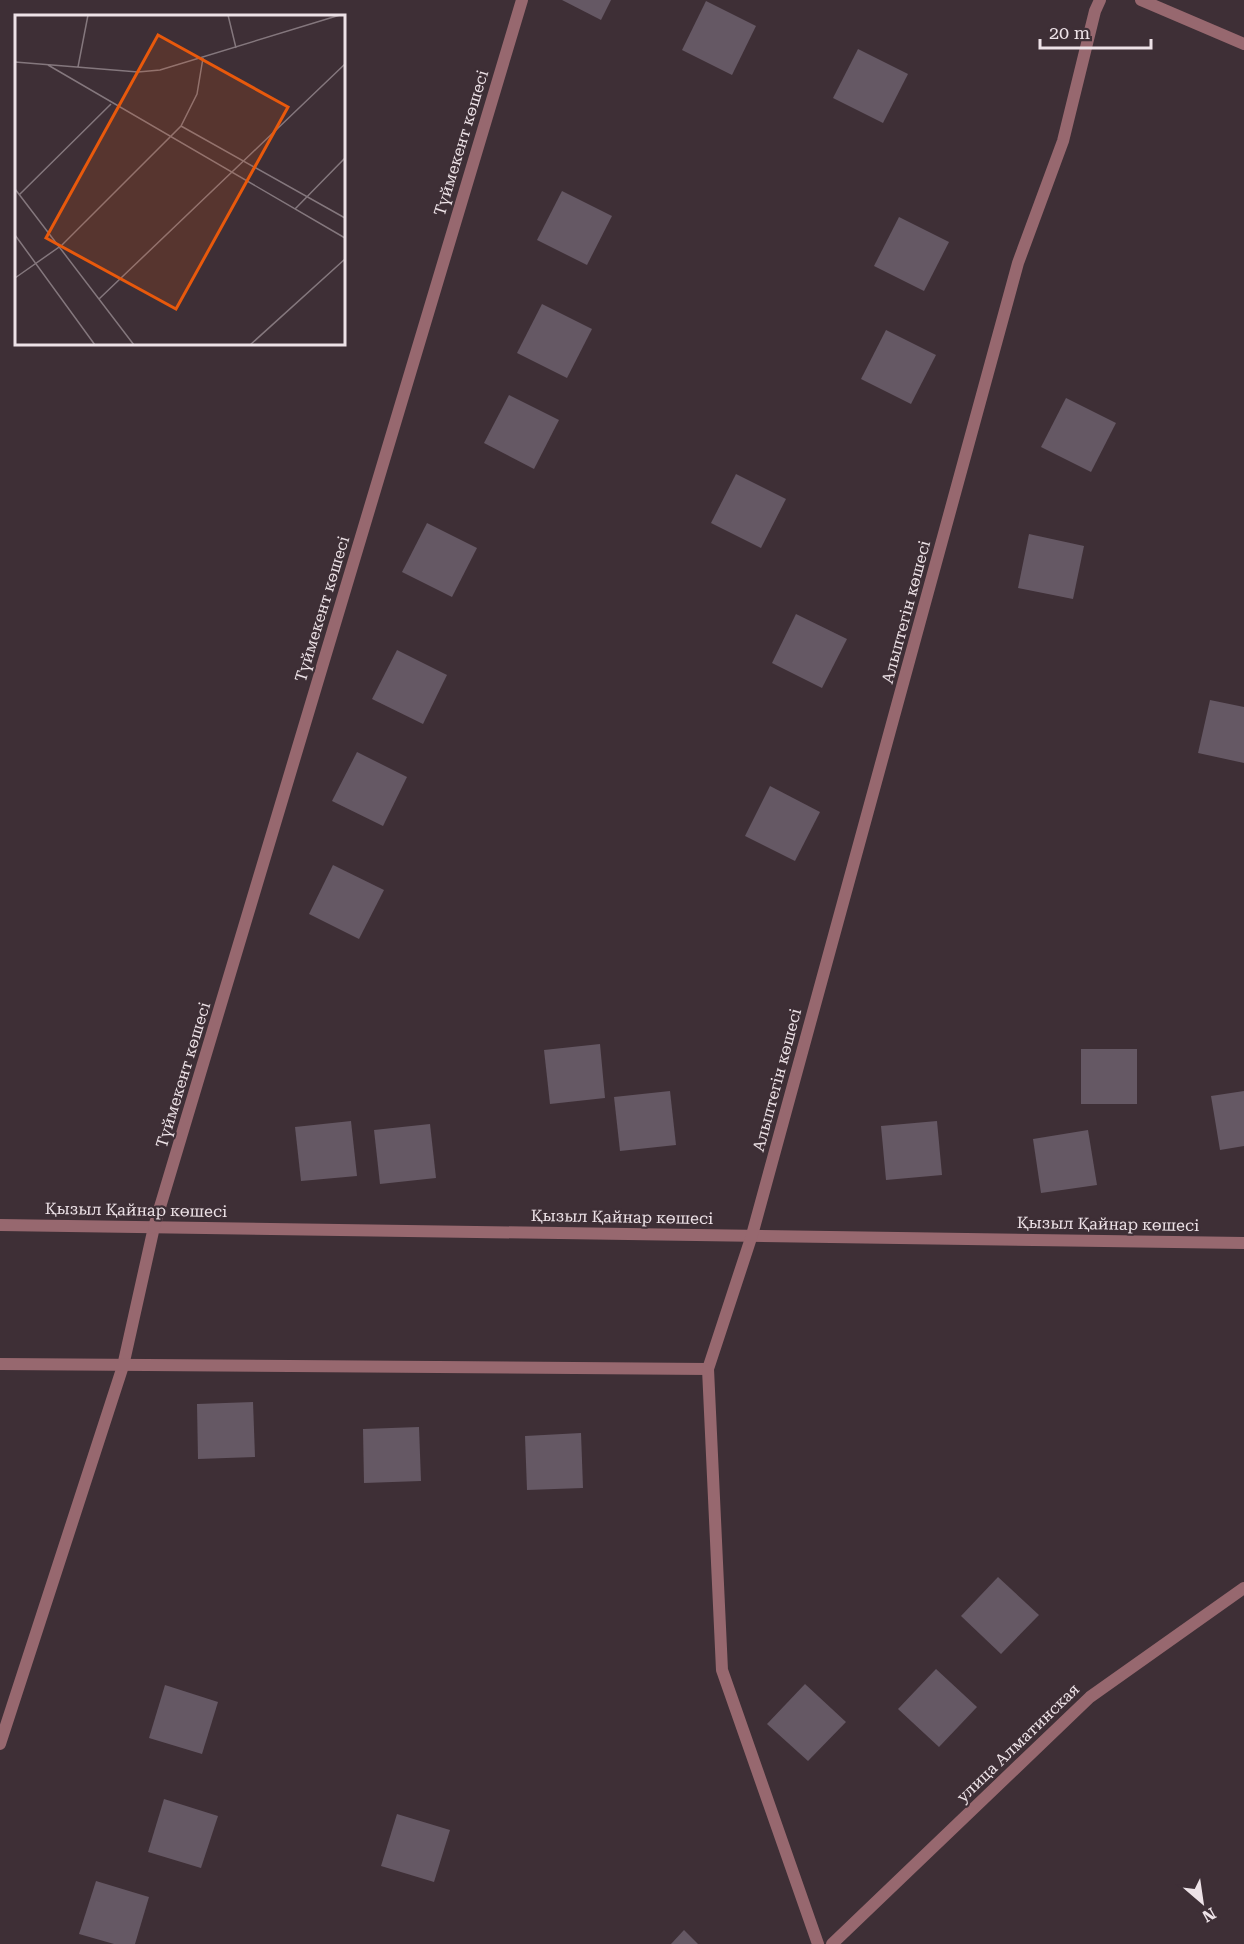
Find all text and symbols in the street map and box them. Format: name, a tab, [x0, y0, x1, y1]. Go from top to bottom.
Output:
scale bar	[1040, 12, 1151, 50]
inset map	[15, 15, 345, 345]
text: 20 m	[1049, 22, 1090, 43]
street label: Түймекент көшесі	[430, 68, 492, 218]
street label: Түймекент көшесі	[291, 534, 353, 684]
street label: Алыптегін көшесі	[878, 538, 934, 686]
street label: Түймекент көшесі	[152, 1000, 214, 1150]
street label: Алыптегін көшесі	[749, 1006, 805, 1154]
street label: Қызыл Қайнар көшесі	[45, 1199, 227, 1221]
street label: Қызыл Қайнар көшесі	[531, 1206, 713, 1228]
street label: Қызыл Қайнар көшесі	[1017, 1213, 1199, 1235]
street label: улица Алматинская	[953, 1680, 1083, 1806]
north arrow	[1172, 1872, 1232, 1932]
text: N	[1199, 1903, 1219, 1926]

